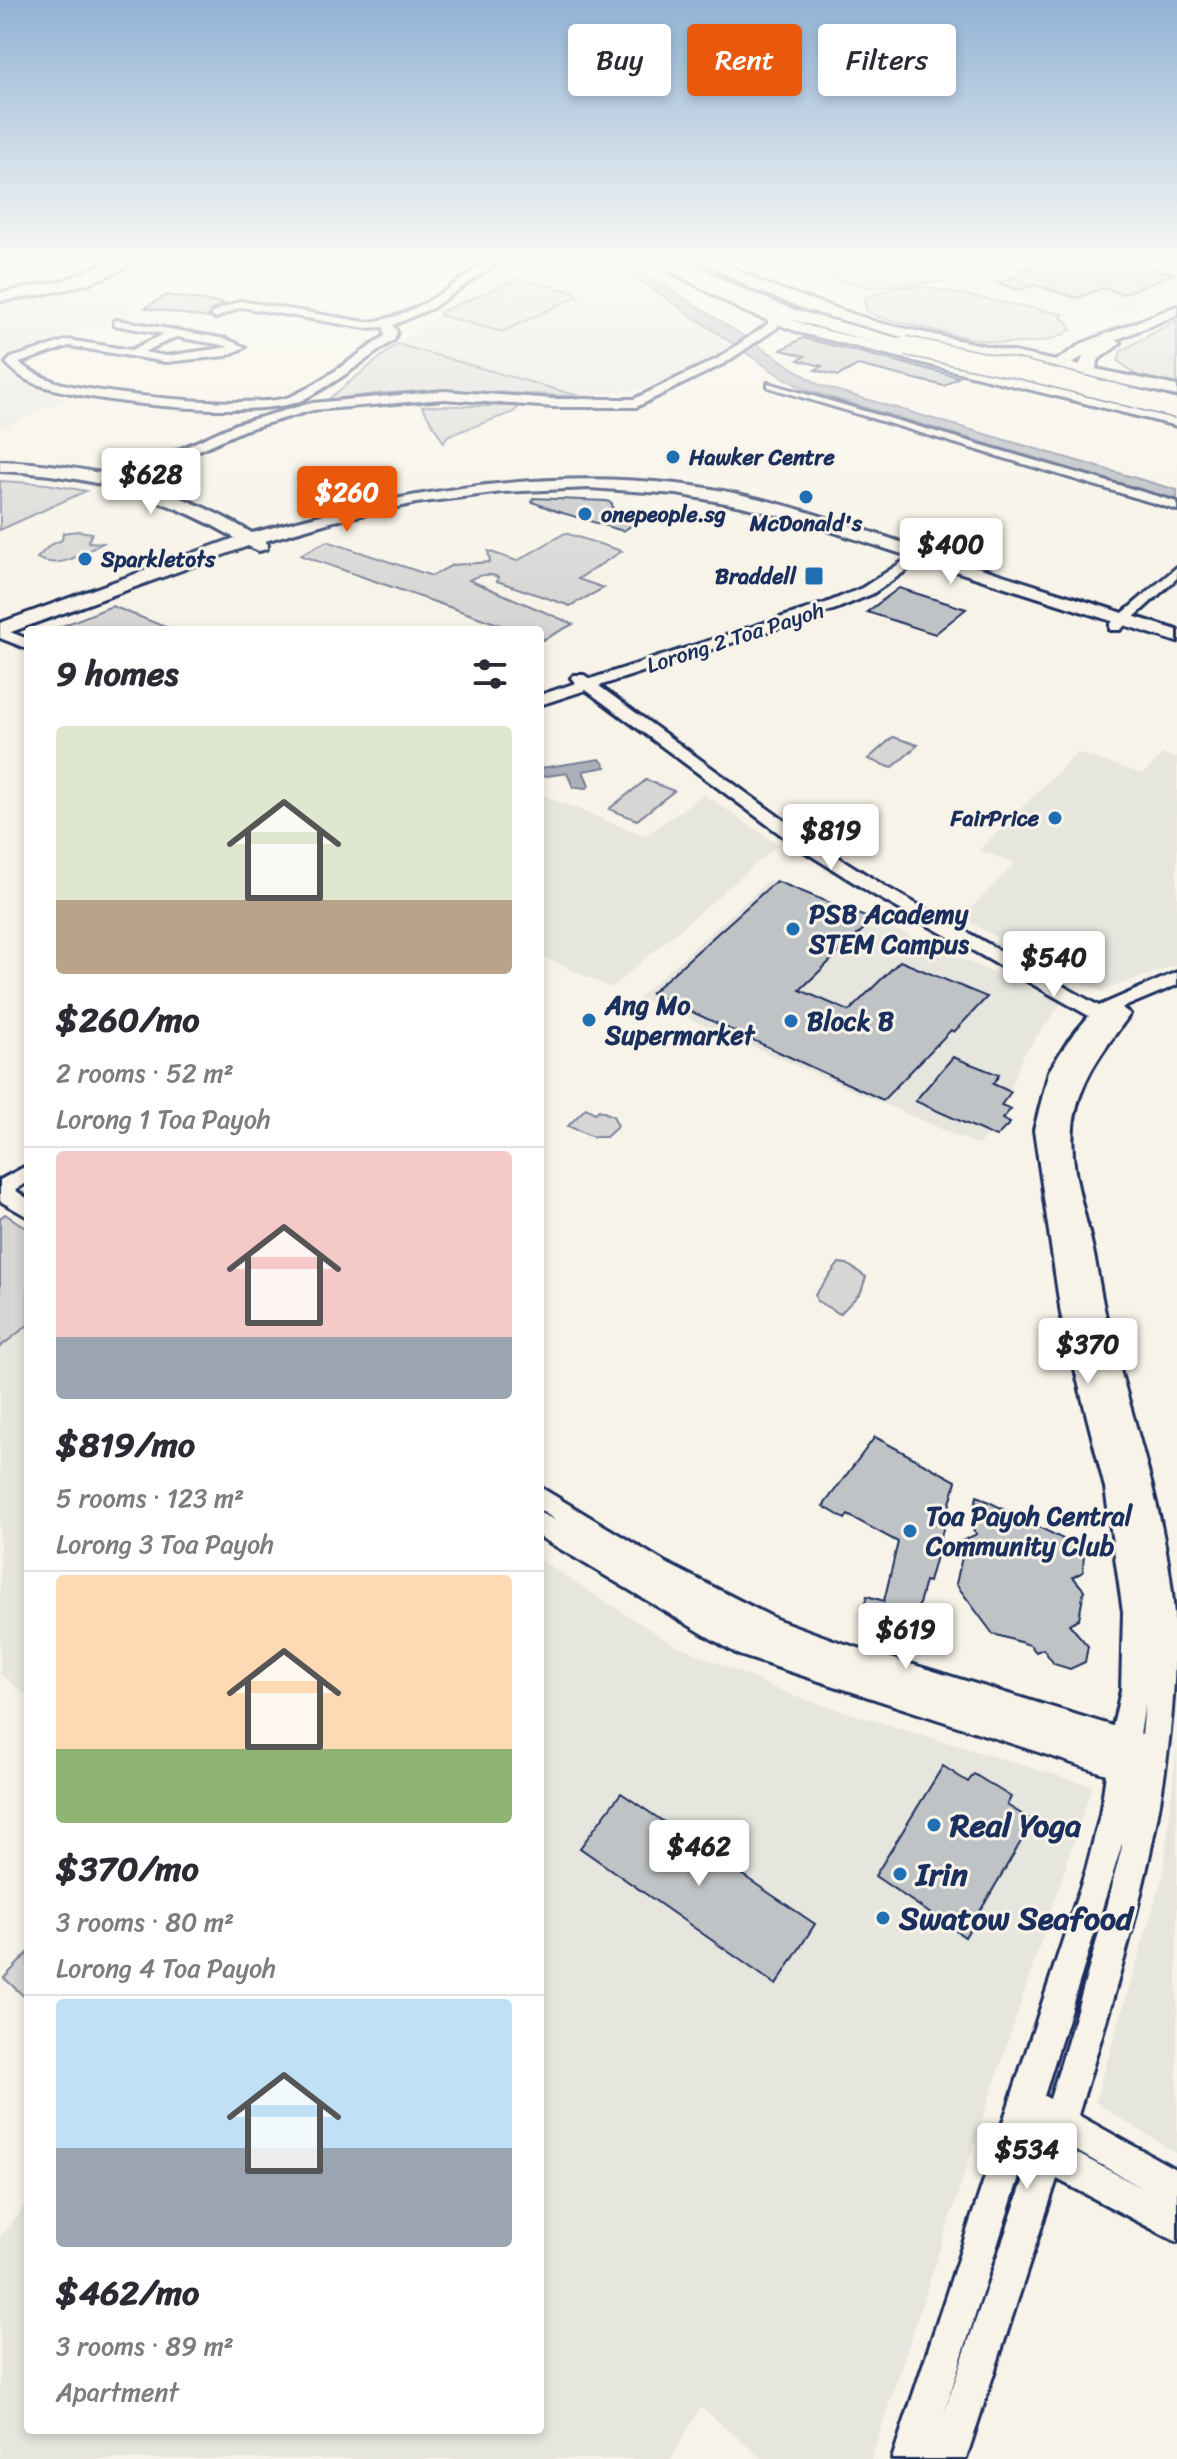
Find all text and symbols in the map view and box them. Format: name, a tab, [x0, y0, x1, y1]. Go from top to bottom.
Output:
chip: Buy	[568, 24, 671, 96]
chip: Rent	[687, 24, 802, 96]
chip: Filters	[818, 24, 956, 96]
place label: Hawker Centre	[688, 438, 835, 477]
pin: $628	[104, 448, 198, 516]
marker: Hawker Centre	[664, 448, 682, 466]
text: $628	[120, 451, 182, 497]
pin: $260	[300, 466, 394, 534]
text: $260	[315, 469, 379, 515]
marker: McDonald's	[797, 488, 815, 506]
place label: onepeople.sg	[601, 495, 726, 534]
place label: McDonald's	[749, 504, 863, 543]
marker: onepeople.sg	[576, 505, 594, 523]
pin: $400	[904, 518, 998, 586]
text: $400	[918, 521, 984, 567]
place label: Sparkletots	[100, 540, 216, 579]
marker: Sparkletots	[76, 550, 94, 568]
place label: Braddell	[715, 557, 798, 596]
marker: Braddell	[803, 565, 825, 587]
street label: Lorong 2 Toa Payoh	[641, 590, 829, 685]
text: 9 homes	[56, 644, 178, 704]
icon: filters	[468, 652, 512, 696]
icon: home	[212, 778, 356, 922]
place label: FairPrice	[950, 799, 1040, 838]
pin: $819	[784, 804, 878, 872]
text: $819	[801, 807, 861, 853]
marker: FairPrice	[1046, 809, 1064, 827]
place label: PSB Academy STEM Campus	[808, 891, 970, 967]
marker: PSB Academy STEM Campus	[784, 920, 802, 938]
pin: $540	[1007, 931, 1101, 999]
text: $540	[1021, 934, 1087, 980]
place label: Ang Mo Supermarket	[604, 982, 756, 1058]
text: $260/mo	[56, 990, 200, 1050]
place label: Block B	[807, 998, 895, 1044]
marker: Ang Mo Supermarket	[580, 1011, 598, 1029]
marker: Block B	[782, 1012, 800, 1030]
text: 2 rooms · 52 m²	[56, 1050, 234, 1096]
text: Lorong 1 Toa Payoh	[56, 1096, 271, 1142]
icon: home	[212, 1203, 356, 1347]
pin: $370	[1041, 1318, 1135, 1386]
text: $370	[1056, 1321, 1120, 1367]
text: $819/mo	[56, 1415, 195, 1475]
text: 5 rooms · 123 m²	[56, 1475, 244, 1521]
place label: Toa Payoh Central Community Club	[925, 1493, 1134, 1569]
text: Lorong 3 Toa Payoh	[56, 1521, 274, 1567]
marker: Toa Payoh Central Community Club	[901, 1522, 919, 1540]
pin: $619	[859, 1603, 953, 1671]
text: $619	[876, 1606, 936, 1652]
icon: home	[212, 1627, 356, 1771]
place label: Real Yoga	[949, 1797, 1081, 1854]
marker: Real Yoga	[925, 1816, 943, 1834]
pin: $462	[652, 1820, 746, 1888]
text: $462	[667, 1823, 731, 1869]
text: $370/mo	[56, 1839, 199, 1899]
place label: Irin	[914, 1846, 969, 1903]
marker: Irin	[891, 1865, 909, 1883]
place label: Swatow Seafood	[898, 1890, 1136, 1947]
text: 3 rooms · 80 m²	[56, 1899, 234, 1945]
marker: Swatow Seafood	[874, 1909, 892, 1927]
text: Lorong 4 Toa Payoh	[56, 1945, 276, 1991]
icon: home	[212, 2051, 356, 2195]
pin: $534	[980, 2123, 1074, 2191]
text: $534	[995, 2126, 1059, 2172]
text: $462/mo	[56, 2263, 199, 2323]
text: 3 rooms · 89 m²	[56, 2323, 234, 2369]
text: Apartment	[56, 2369, 179, 2415]

